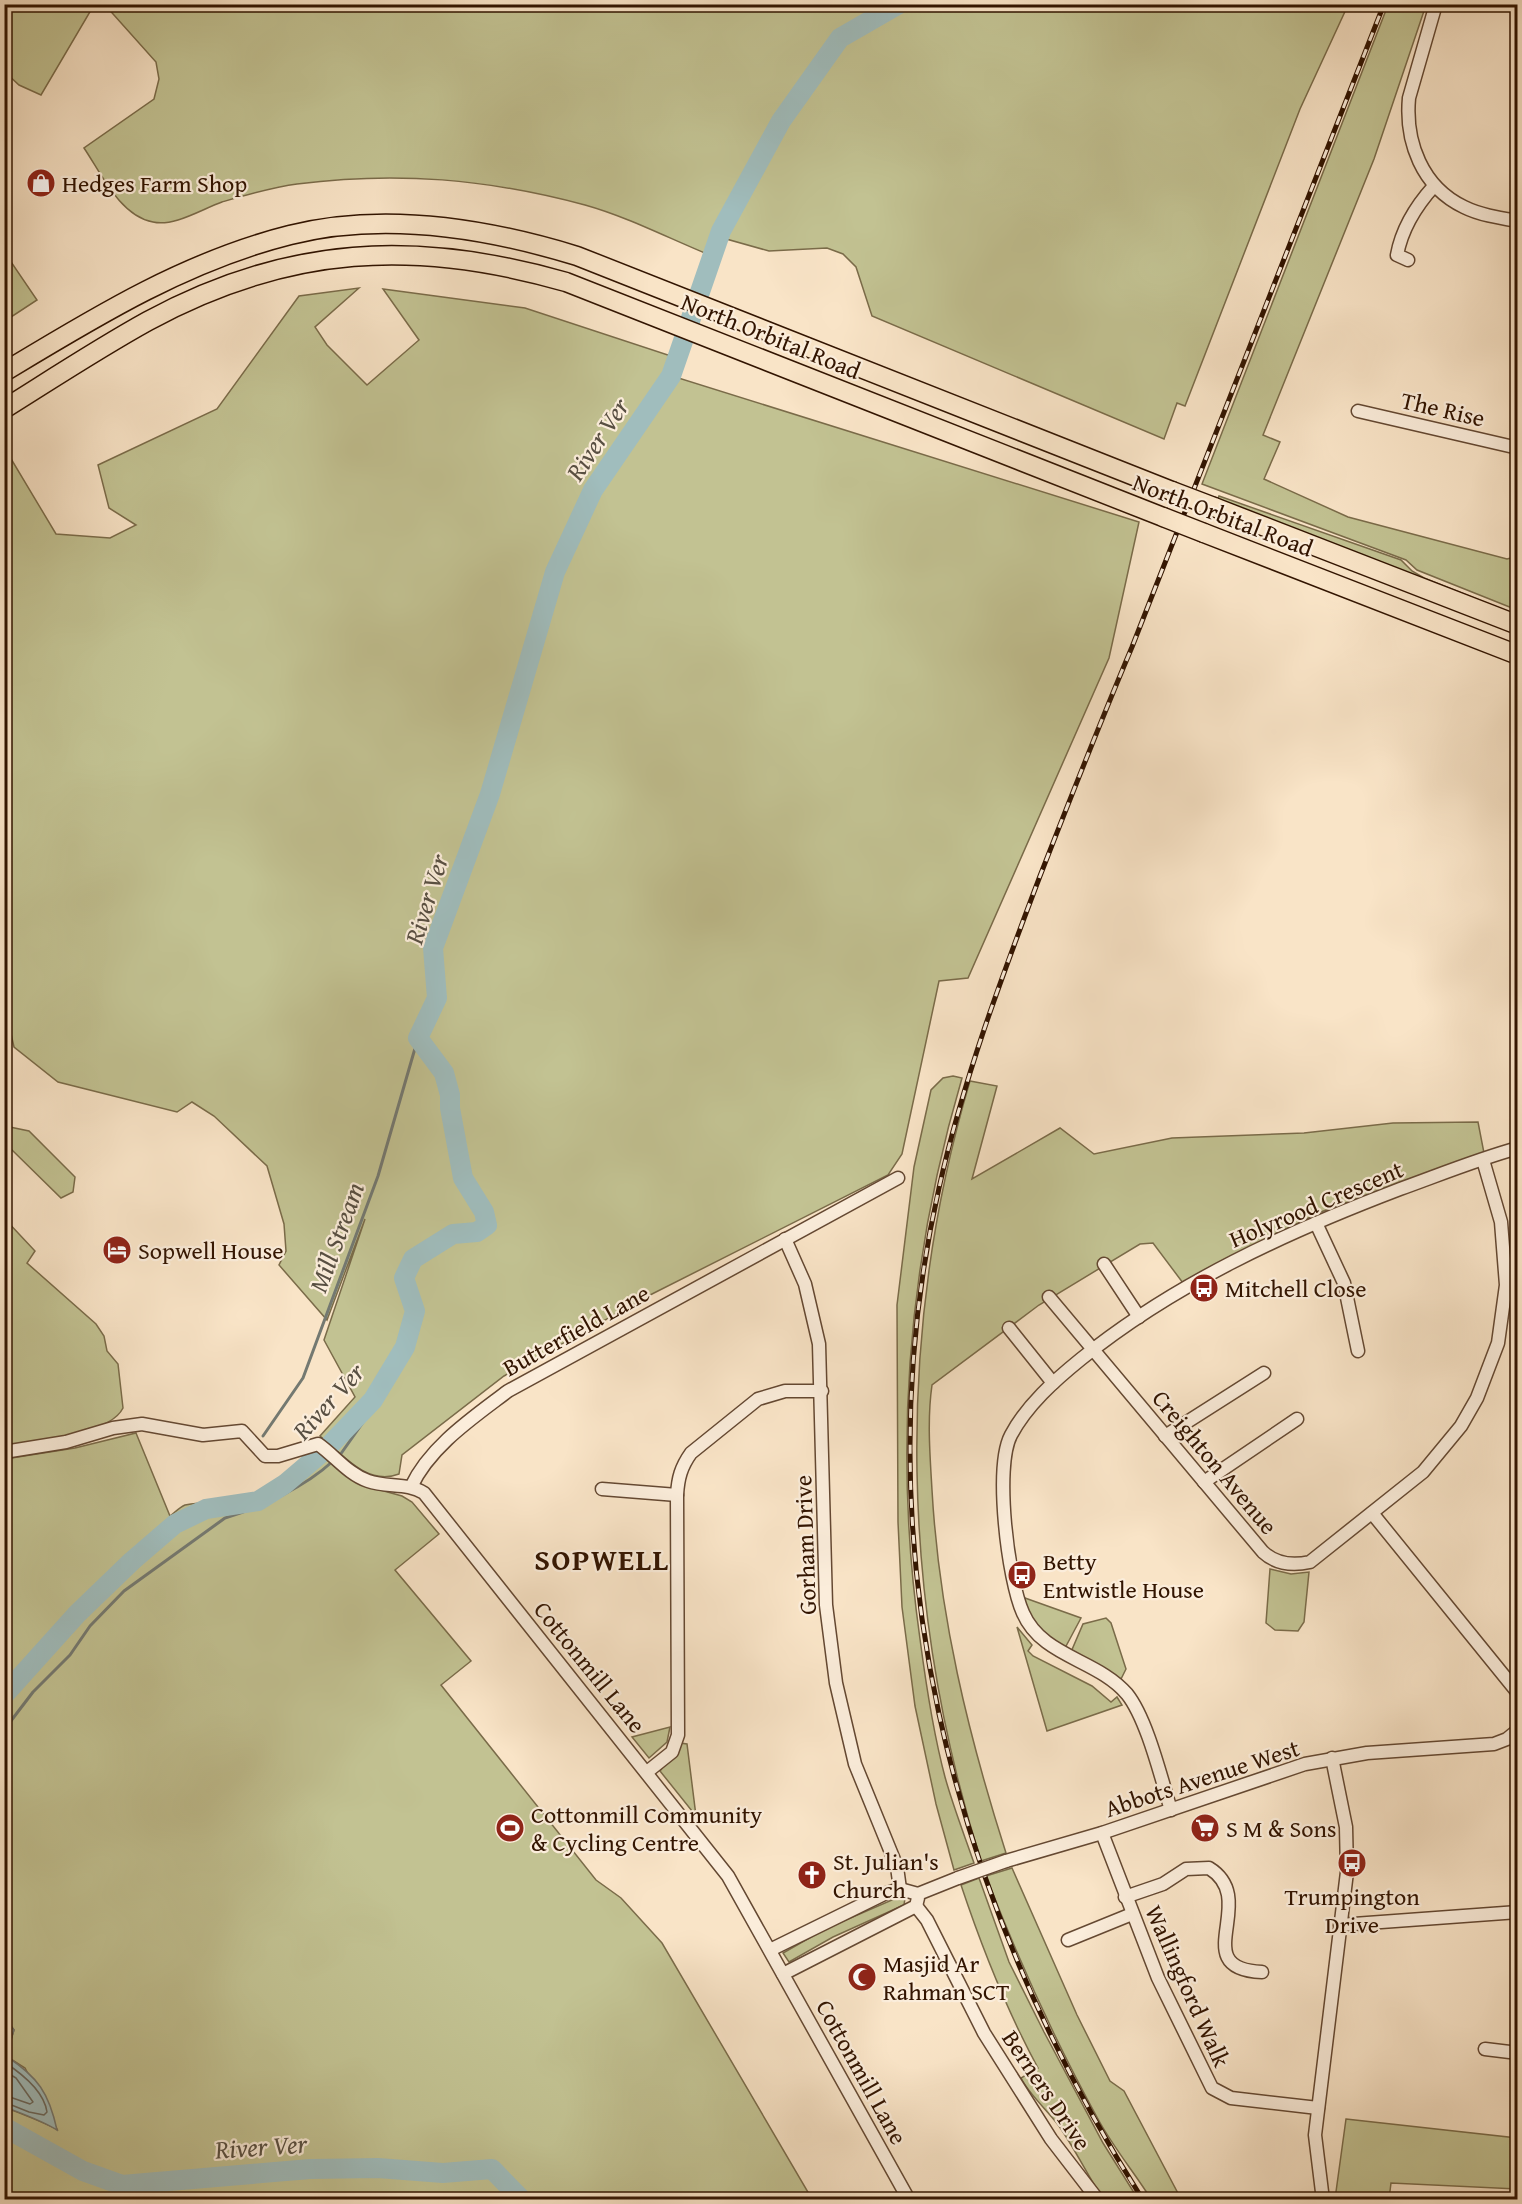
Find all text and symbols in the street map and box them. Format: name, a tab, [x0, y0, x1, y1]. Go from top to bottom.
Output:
place label: Hedges Farm Shop	[62, 166, 247, 201]
shop icon: Hedges Farm Shop	[25, 167, 57, 199]
street label: North Orbital Road	[676, 284, 866, 388]
street label: The Rise	[1398, 382, 1488, 436]
water label: River Ver	[555, 389, 639, 489]
street label: North Orbital Road	[1128, 464, 1318, 566]
water label: River Ver	[394, 848, 459, 950]
street label: Holyrood Crescent	[1223, 1151, 1409, 1256]
water label: Mill Stream	[298, 1176, 374, 1298]
place label: Sopwell House	[138, 1233, 283, 1268]
hotel icon: Sopwell House	[101, 1234, 133, 1266]
place label: Mitchell Close	[1225, 1271, 1366, 1306]
bus stop icon: Mitchell Close	[1188, 1272, 1220, 1304]
street label: Butterfield Lane	[496, 1275, 656, 1385]
water label: River Ver	[282, 1353, 374, 1449]
street label: Creighton Avenue	[1144, 1382, 1286, 1542]
street label: Gorham Drive	[785, 1475, 825, 1615]
district label: SOPWELL	[534, 1537, 670, 1581]
place label: Betty Entwistle House	[1043, 1544, 1204, 1607]
bus stop icon: Betty Entwistle House	[1006, 1559, 1038, 1591]
street label: Cottonmill Lane	[526, 1593, 654, 1741]
street label: Abbots Avenue West	[1100, 1730, 1304, 1826]
place label: Cottonmill Community & Cycling Centre	[531, 1797, 762, 1860]
place label: S M & Sons	[1226, 1811, 1336, 1846]
sports icon: Cottonmill Community & Cycling Centre	[494, 1812, 526, 1844]
supermarket icon: S M & Sons	[1189, 1812, 1221, 1844]
place label: St. Julian's Church	[833, 1844, 939, 1907]
bus stop icon: Trumpington Drive	[1336, 1847, 1368, 1879]
church icon: St. Julian's Church	[796, 1859, 828, 1891]
place label: Trumpington Drive	[1284, 1879, 1420, 1942]
street label: Wallingford Walk	[1137, 1899, 1240, 2073]
place label: Masjid Ar Rahman SCT	[883, 1946, 1010, 2009]
mosque icon: Masjid Ar Rahman SCT	[846, 1961, 878, 1993]
street label: Cottonmill Lane	[808, 1993, 916, 2151]
street label: Berners Drive	[994, 2023, 1100, 2157]
water label: River Ver	[213, 2123, 310, 2169]

